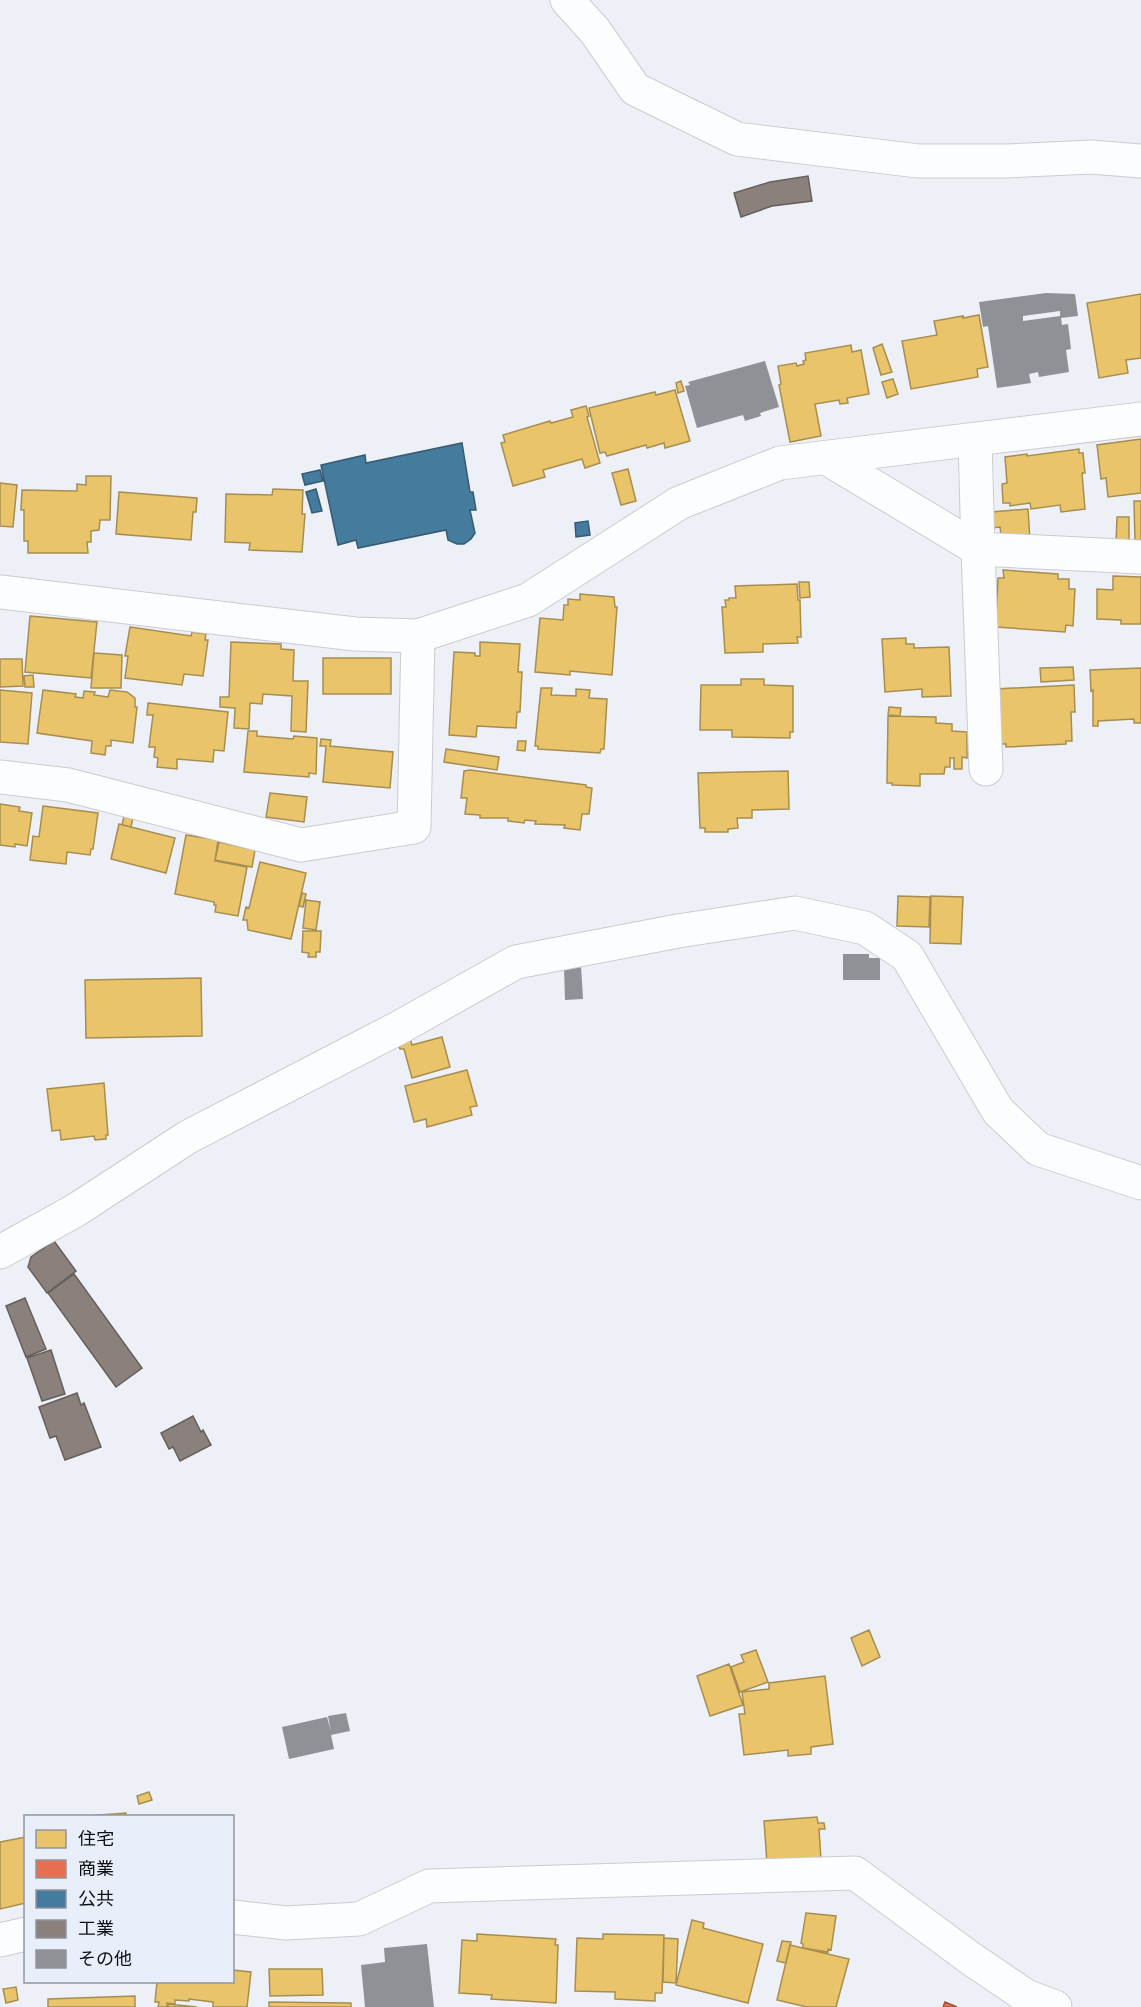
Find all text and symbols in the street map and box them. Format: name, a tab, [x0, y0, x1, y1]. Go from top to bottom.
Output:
legend	[24, 1815, 234, 1983]
text: 住宅	[78, 1828, 114, 1849]
text: 商業	[78, 1858, 114, 1879]
text: 公共	[78, 1888, 114, 1909]
text: 工業	[78, 1918, 114, 1939]
text: その他	[78, 1948, 132, 1969]

